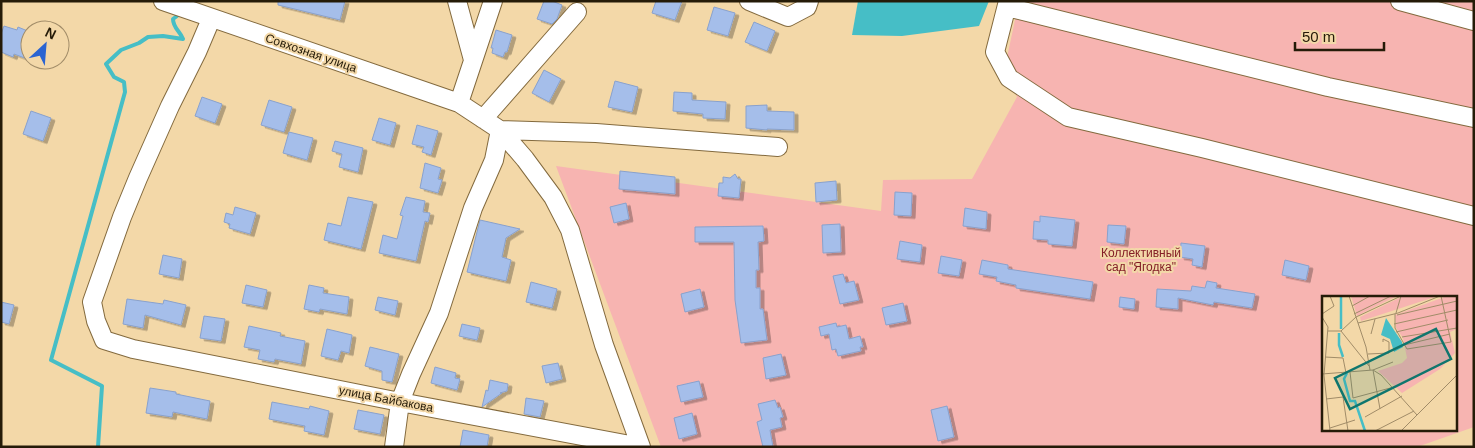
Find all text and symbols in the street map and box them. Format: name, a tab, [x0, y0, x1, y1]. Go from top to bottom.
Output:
north arrow	[20, 20, 70, 70]
scale bar	[1295, 20, 1384, 52]
text: N	[43, 24, 59, 43]
text: 50 m	[1302, 28, 1335, 45]
street label: Совхозная улица	[263, 31, 359, 75]
park label: Коллективный сад "Ягодка"	[1101, 246, 1181, 274]
inset map	[1322, 296, 1458, 430]
street label: улица Байбакова	[338, 383, 435, 415]

